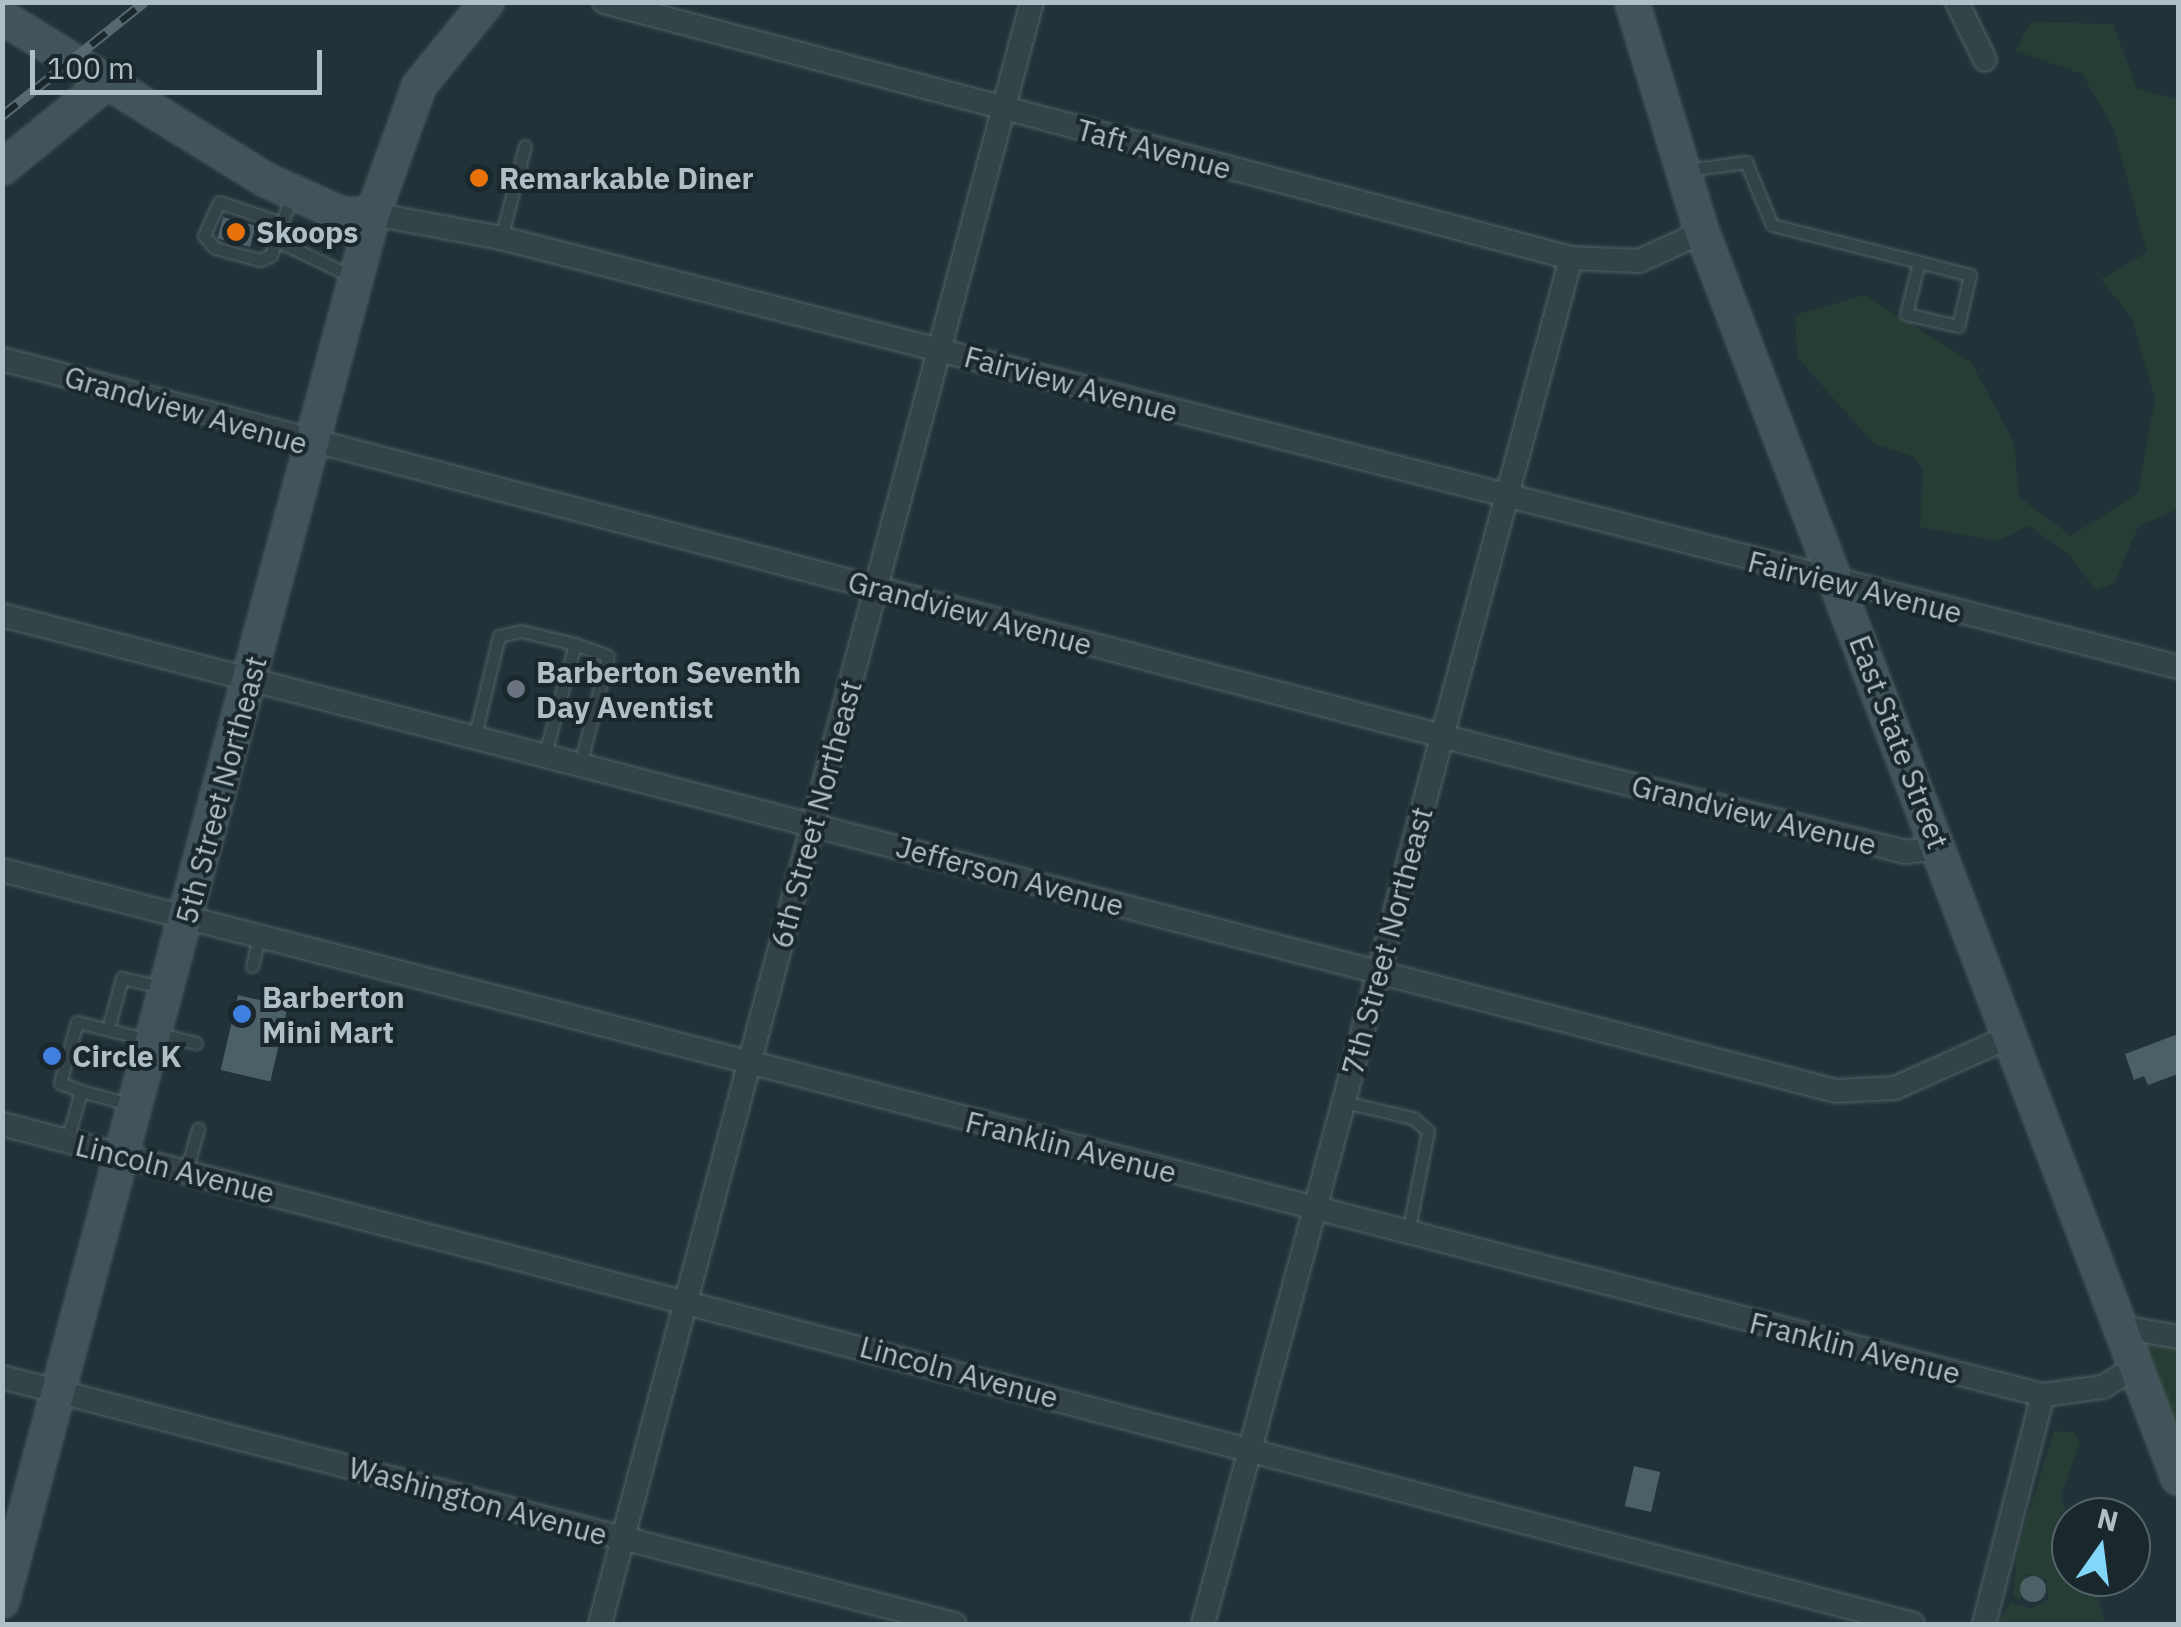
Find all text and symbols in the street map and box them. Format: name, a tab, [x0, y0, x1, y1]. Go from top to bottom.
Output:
scale bar	[35, 30, 328, 92]
text: 100 m	[47, 48, 134, 87]
street label: Taft Avenue	[1073, 111, 1235, 187]
place label: Remarkable Diner	[499, 160, 754, 196]
marker: Remarkable Diner	[468, 167, 490, 189]
place label: Skoops	[256, 214, 358, 250]
marker: Skoops	[225, 221, 247, 243]
street label: Fairview Avenue	[960, 338, 1182, 430]
street label: Grandview Avenue	[60, 358, 312, 462]
street label: Fairview Avenue	[1744, 543, 1966, 631]
street label: Grandview Avenue	[844, 563, 1096, 663]
street label: East State Street	[1842, 630, 1956, 854]
street label: 5th Street Northeast	[168, 652, 274, 928]
place label: Barberton Seventh Day Aventist	[536, 654, 801, 724]
street label: 6th Street Northeast	[763, 676, 869, 952]
marker: Barberton Seventh Day Aventist	[505, 678, 527, 700]
street label: Grandview Avenue	[1628, 767, 1880, 863]
street label: 7th Street Northeast	[1334, 803, 1440, 1079]
street label: Jefferson Avenue	[892, 828, 1128, 924]
place label: Barberton Mini Mart	[262, 979, 405, 1050]
marker: Barberton Mini Mart	[231, 1003, 253, 1025]
place label: Circle K	[72, 1038, 181, 1074]
marker: Circle K	[41, 1045, 63, 1067]
street label: Franklin Avenue	[962, 1103, 1180, 1191]
street label: Lincoln Avenue	[72, 1127, 278, 1211]
street label: Franklin Avenue	[1746, 1304, 1964, 1392]
street label: Lincoln Avenue	[856, 1328, 1062, 1416]
street label: Washington Avenue	[345, 1449, 611, 1553]
north arrow	[2051, 1497, 2151, 1597]
text: N	[2094, 1499, 2122, 1540]

